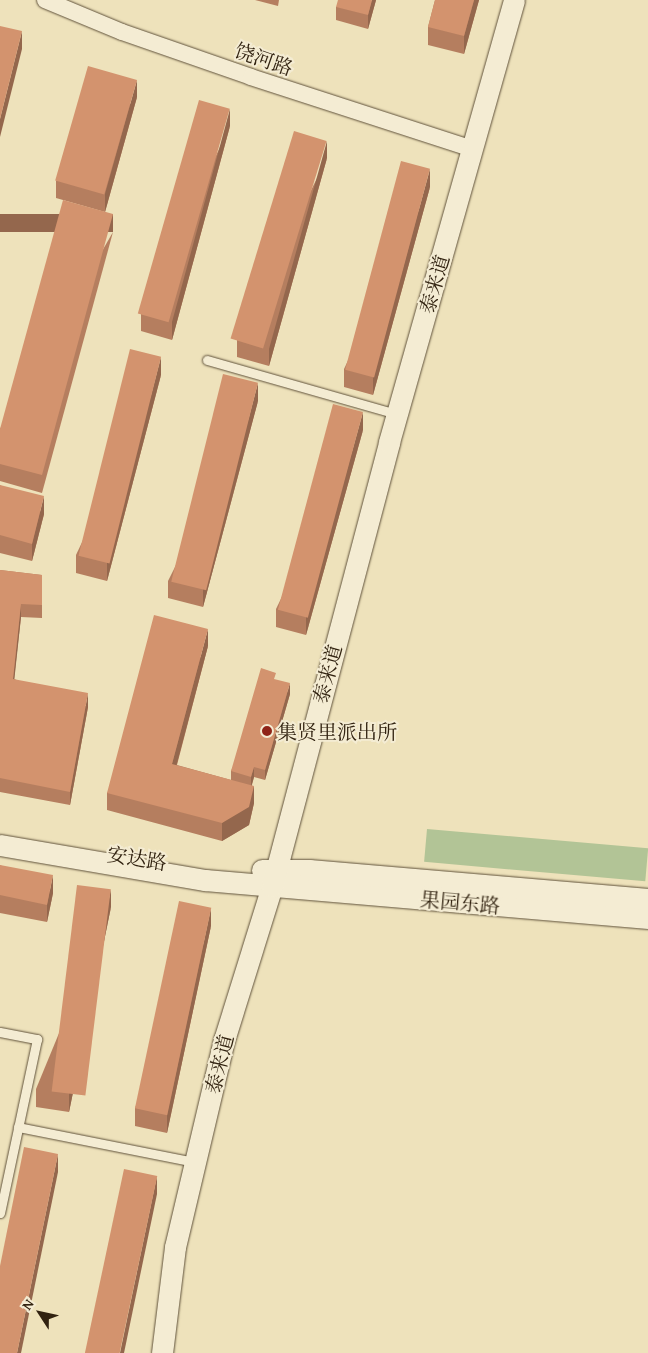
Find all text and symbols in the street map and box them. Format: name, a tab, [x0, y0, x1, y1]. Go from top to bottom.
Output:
street label: 饶河路	[232, 38, 296, 80]
street label: 泰来道	[414, 252, 454, 316]
street label: 泰来道	[308, 642, 346, 706]
place label: 集贤里派出所	[277, 719, 397, 743]
marker: 集贤里派出所	[261, 725, 273, 737]
street label: 安达路	[105, 841, 169, 875]
street label: 果园东路	[419, 887, 501, 917]
street label: 泰来道	[200, 1032, 238, 1096]
north arrow	[15, 1288, 65, 1338]
text: N	[17, 1295, 39, 1314]

